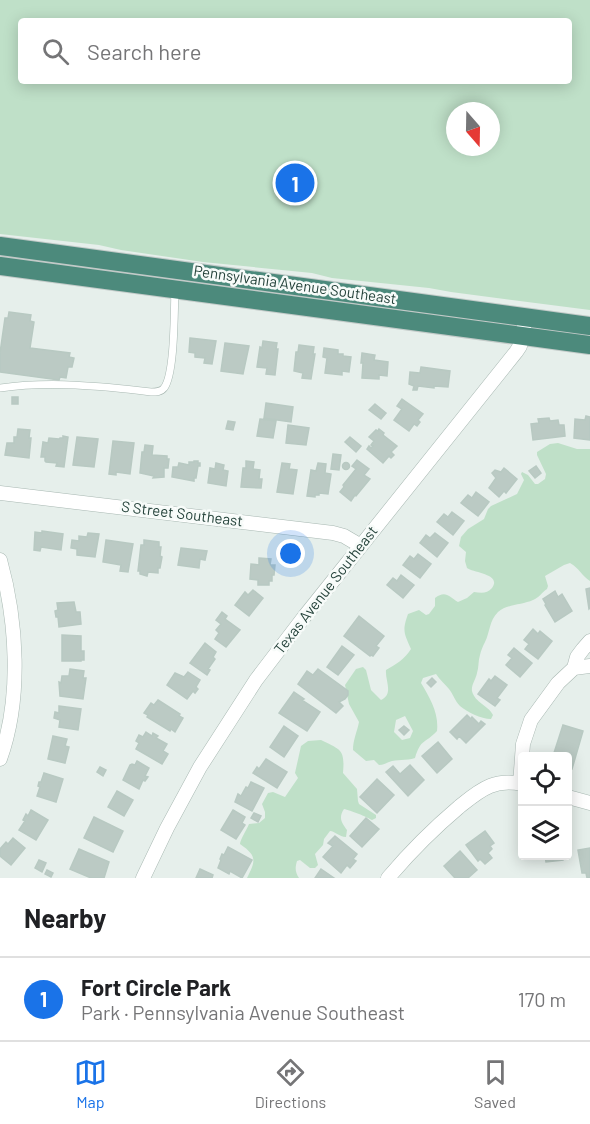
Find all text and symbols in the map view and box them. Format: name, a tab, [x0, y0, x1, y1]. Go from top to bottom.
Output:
search box	[18, 18, 572, 84]
icon: search	[39, 35, 72, 68]
text: Search here	[87, 38, 201, 64]
north arrow	[446, 102, 500, 156]
pin: 1	[276, 160, 314, 206]
street label: Pennsylvania Avenue Southeast	[193, 261, 398, 307]
street label: S Street Southeast	[120, 497, 244, 529]
street label: Texas Avenue Southeast	[270, 522, 381, 657]
your location	[276, 539, 305, 568]
map controls	[518, 752, 572, 860]
button: locate	[518, 752, 572, 806]
button: layers	[518, 806, 572, 860]
text: Nearby	[24, 902, 106, 933]
text: Fort Circle Park	[81, 974, 231, 1000]
text: 1	[40, 987, 47, 1011]
text: 170 m	[518, 987, 566, 1011]
text: Park · Pennsylvania Avenue Southeast	[81, 1000, 405, 1024]
tab: Map	[74, 1056, 107, 1111]
tab: Directions	[255, 1056, 326, 1111]
tab: Saved	[474, 1056, 516, 1111]

